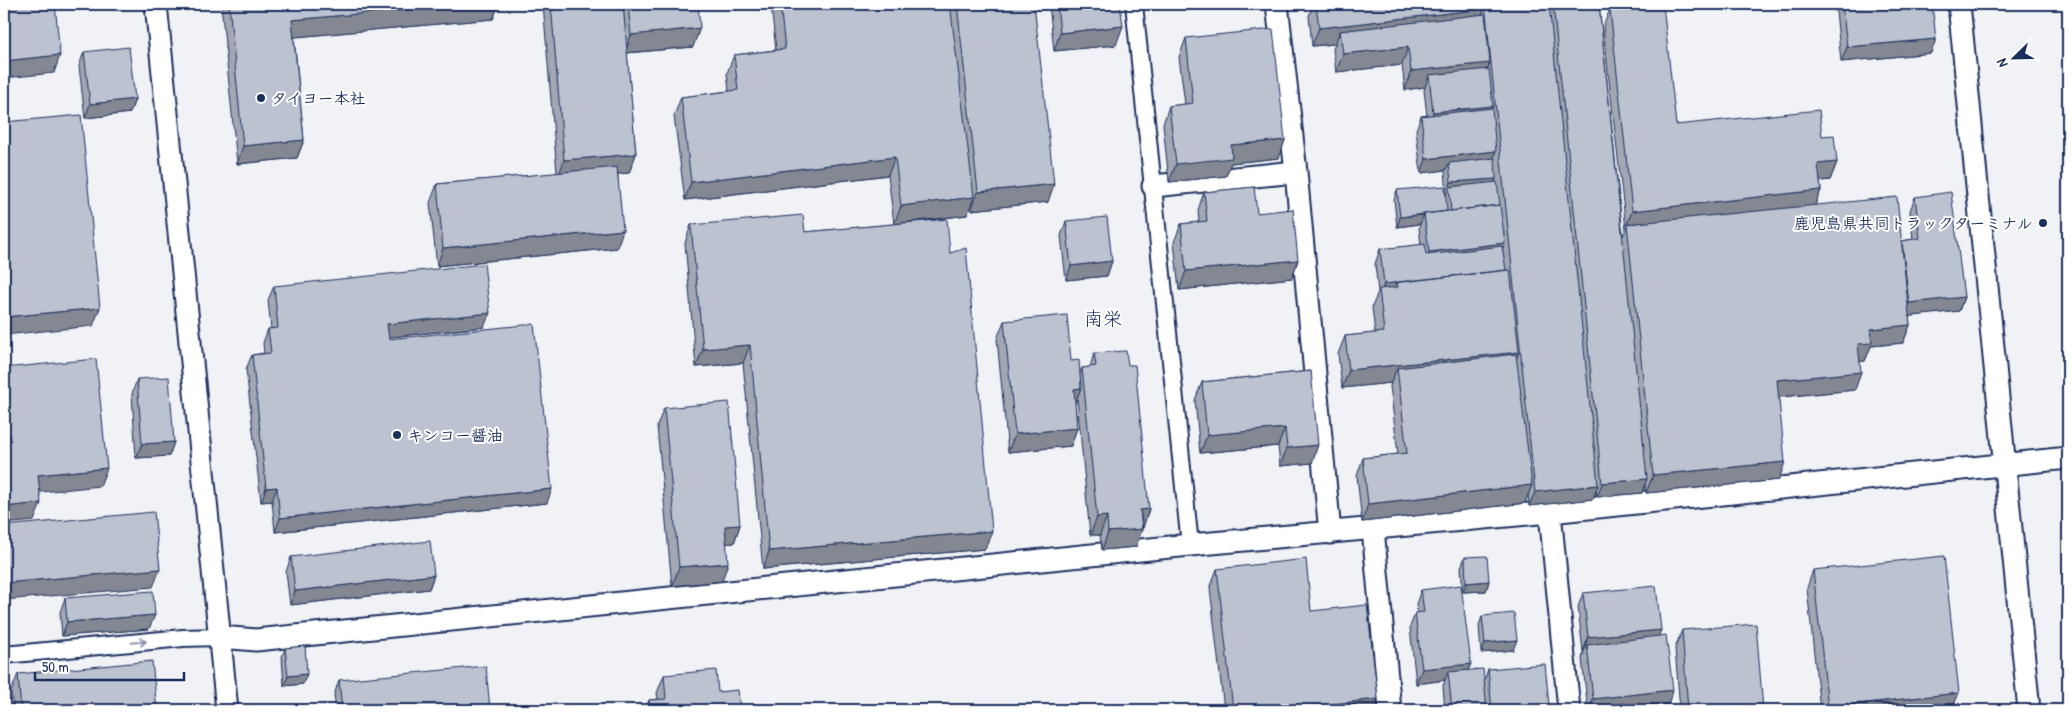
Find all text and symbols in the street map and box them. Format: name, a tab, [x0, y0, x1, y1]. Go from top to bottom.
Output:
north arrow	[1990, 32, 2040, 82]
text: N	[1991, 56, 2012, 70]
place label: タイヨー本社	[271, 87, 365, 109]
marker: タイヨー本社	[255, 92, 267, 104]
place label: 鹿児島県共同トラックターミナル	[1794, 212, 2033, 234]
marker: 鹿児島県共同トラックターミナル	[2037, 217, 2049, 229]
district label: 南栄	[1084, 305, 1122, 331]
place label: キンコー醤油	[407, 424, 503, 446]
marker: キンコー醤油	[391, 429, 403, 441]
one-way arrow	[131, 637, 147, 647]
scale bar	[35, 649, 184, 681]
text: 50 m	[42, 656, 69, 677]

